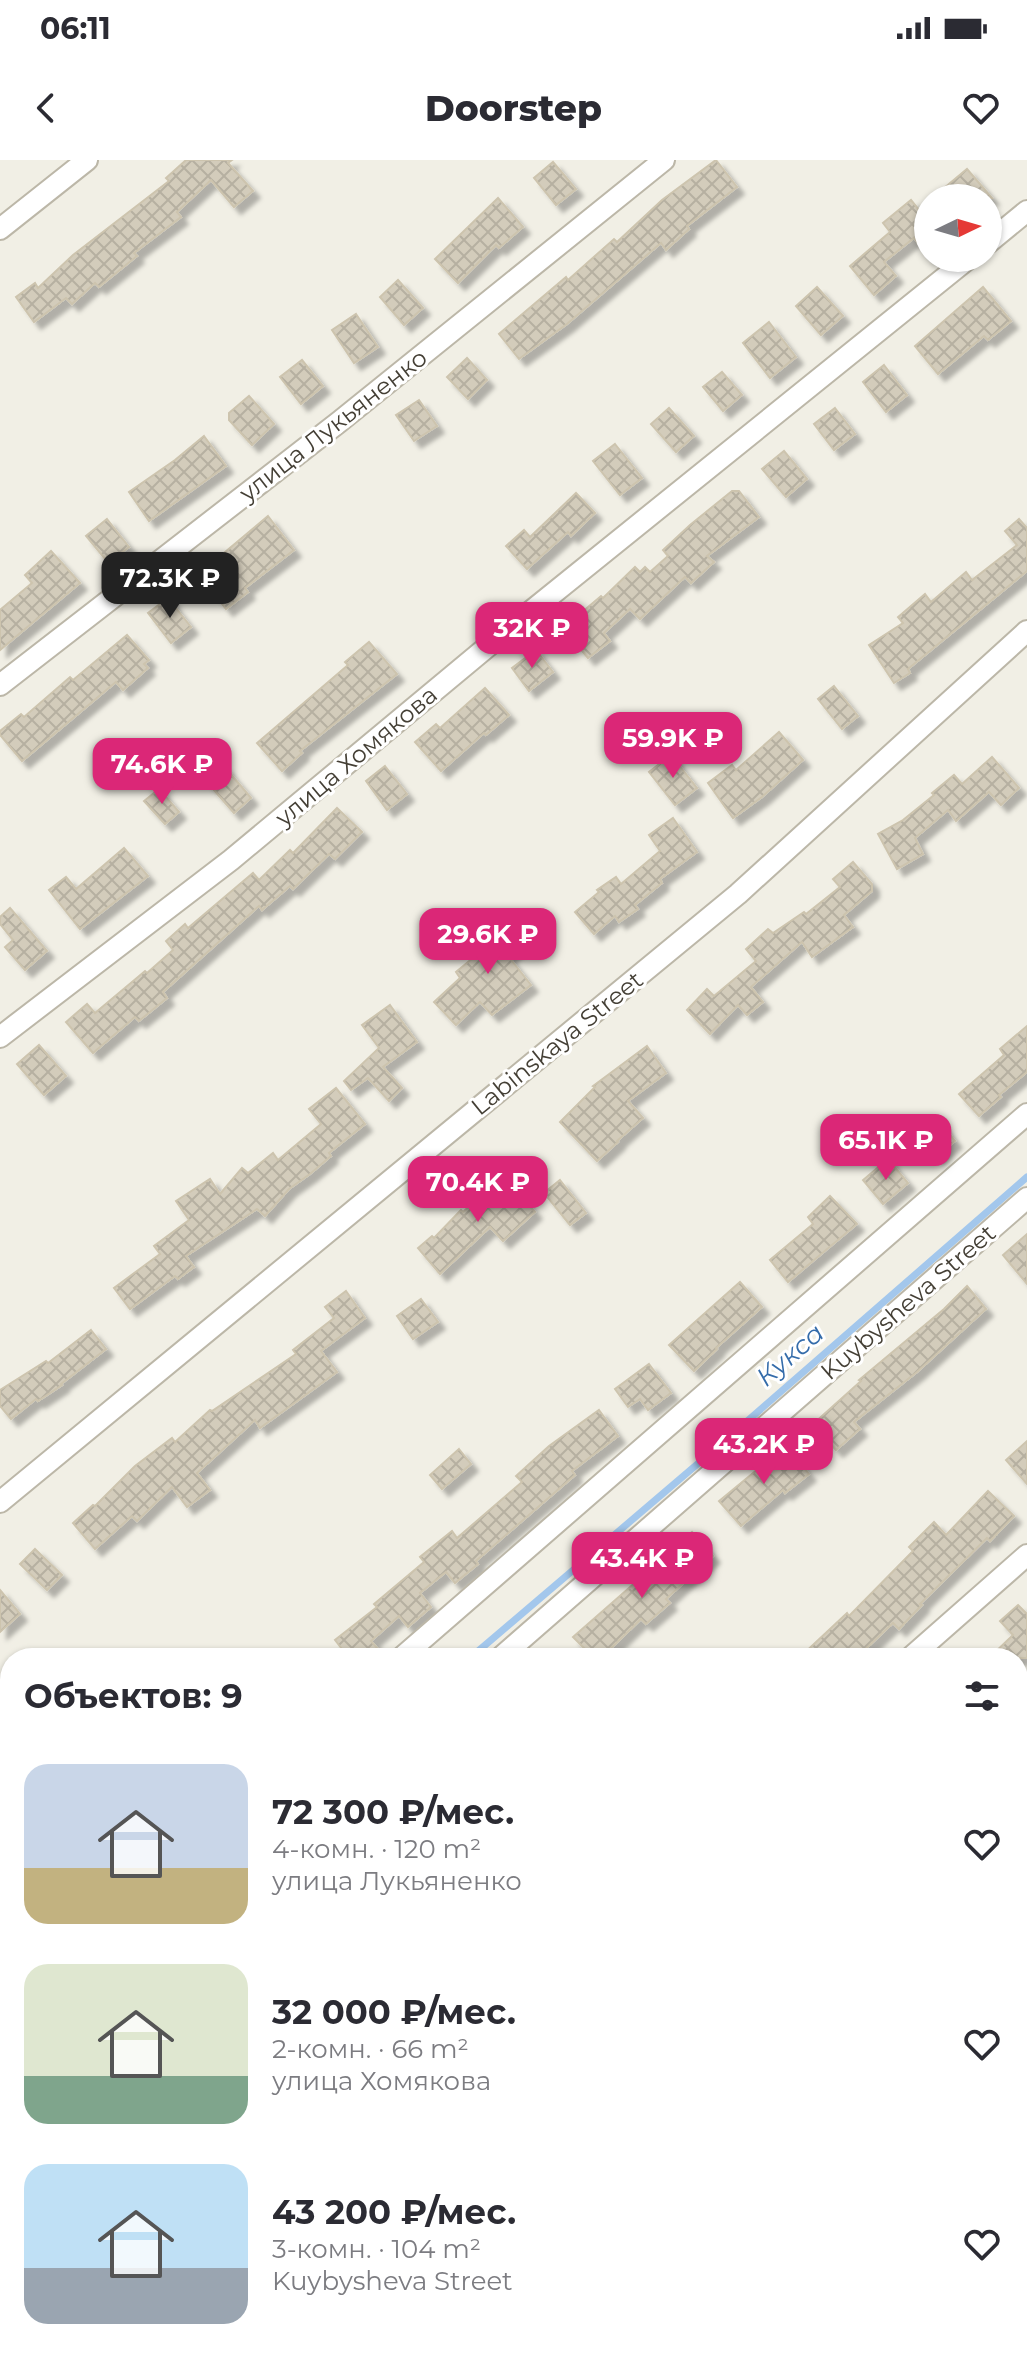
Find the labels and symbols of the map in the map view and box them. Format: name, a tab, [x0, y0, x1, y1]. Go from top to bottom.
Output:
north arrow	[914, 184, 1002, 272]
street label: улица Лукьяненко	[232, 343, 433, 508]
pin: 72.3K ₽	[96, 552, 244, 620]
pin: 32K ₽	[476, 602, 588, 670]
street label: улица Хомякова	[268, 680, 443, 833]
pin: 59.9K ₽	[599, 712, 747, 780]
pin: 74.6K ₽	[88, 738, 236, 806]
pin: 29.6K ₽	[414, 908, 562, 976]
street label: Labinskaya Street	[465, 965, 649, 1121]
pin: 65.1K ₽	[812, 1114, 960, 1182]
pin: 70.4K ₽	[404, 1156, 552, 1224]
street label: Kuybysheva Street	[815, 1218, 1002, 1386]
water label: Кукса	[750, 1317, 830, 1393]
pin: 43.2K ₽	[690, 1418, 838, 1486]
pin: 43.4K ₽	[568, 1532, 716, 1600]

